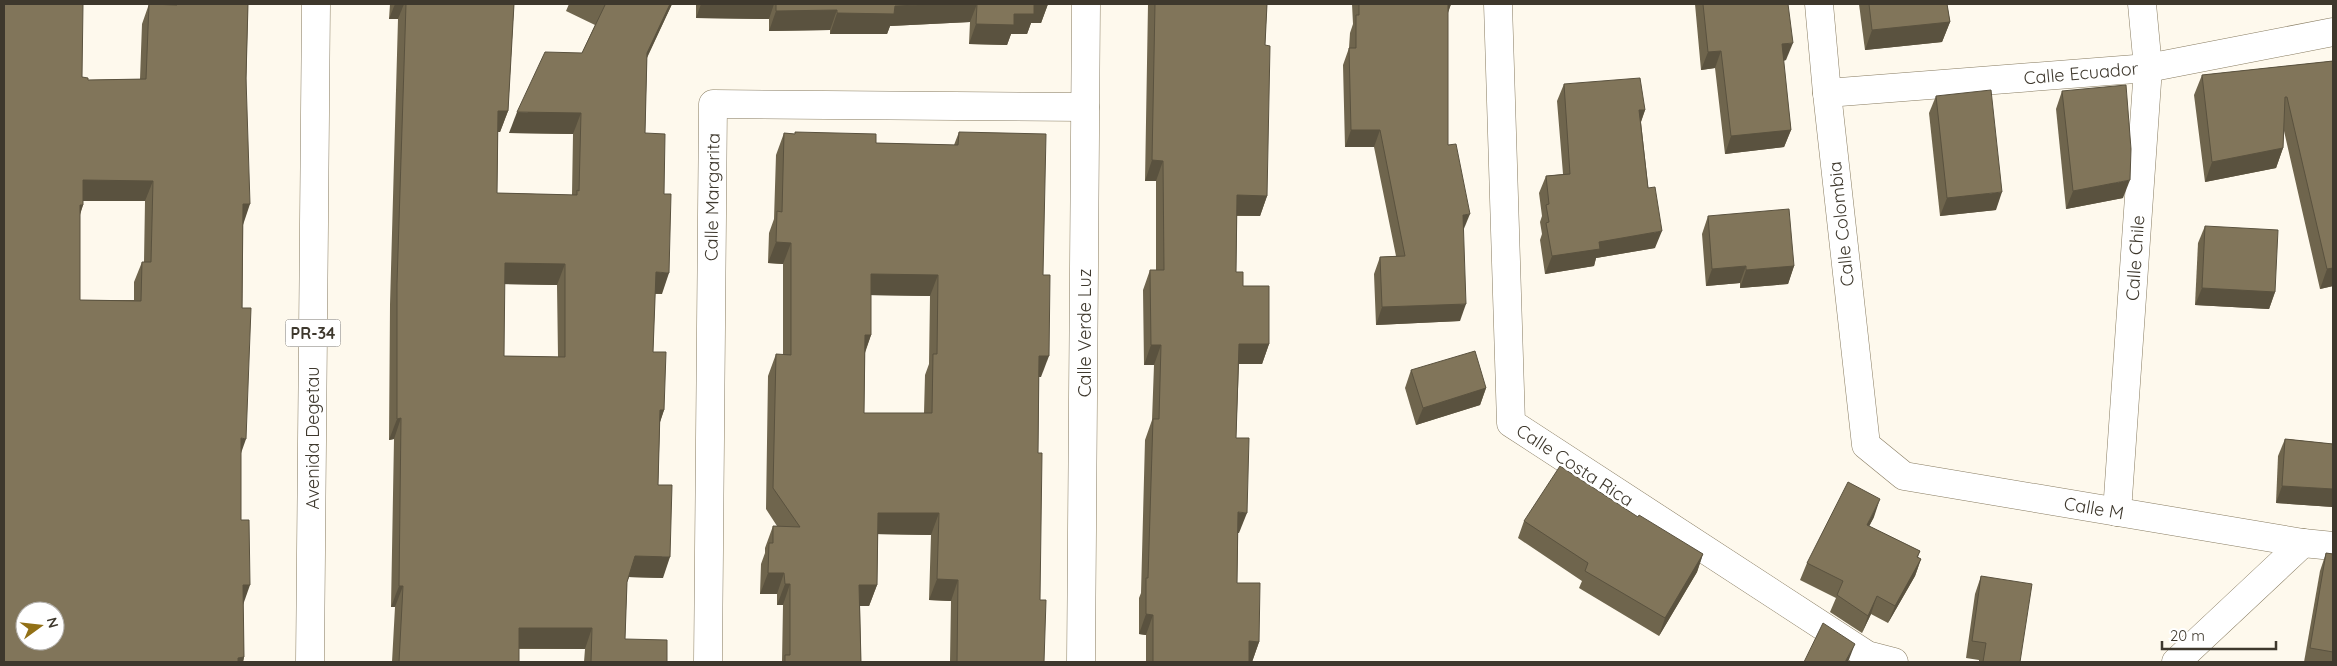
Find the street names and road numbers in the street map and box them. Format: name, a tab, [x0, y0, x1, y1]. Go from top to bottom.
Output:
street label: Calle Ecuador	[2023, 57, 2139, 89]
street label: Calle Margarita	[699, 133, 725, 261]
street label: Calle Colombia	[1823, 160, 1859, 288]
street label: Calle Chile	[2121, 214, 2149, 302]
street label: Calle Verde Luz	[1073, 269, 1096, 397]
road number: PR-34	[286, 319, 340, 346]
street label: Avenida Degetau	[301, 366, 324, 510]
street label: Calle Costa Rica	[1512, 419, 1638, 511]
street label: Calle M	[2062, 491, 2126, 525]

